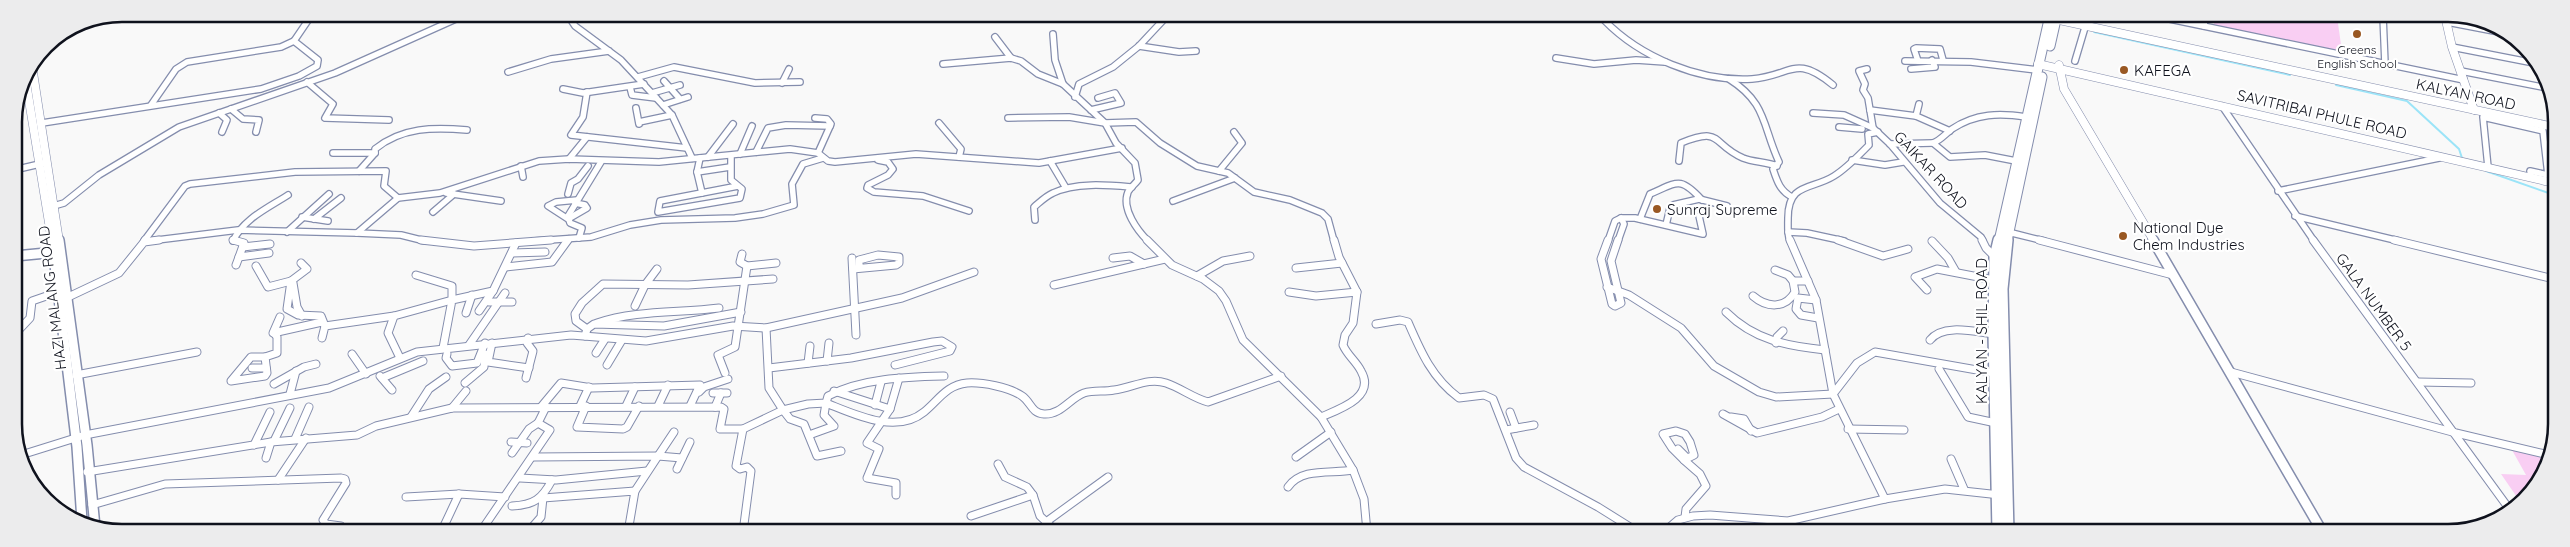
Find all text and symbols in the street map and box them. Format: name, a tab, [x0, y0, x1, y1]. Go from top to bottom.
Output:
marker: Greens English School	[2351, 28, 2363, 40]
place label: Greens English School	[2317, 42, 2397, 71]
place label: KAFEGA	[2134, 61, 2191, 80]
marker: KAFEGA	[2118, 64, 2130, 76]
street label: KALYAN ROAD	[2415, 74, 2518, 114]
street label: SAVITRIBAI PHULE ROAD	[2235, 85, 2409, 143]
street label: GAIKAR ROAD	[1890, 127, 1972, 213]
place label: Sunraj Supreme	[1667, 200, 1778, 219]
marker: Sunraj Supreme	[1651, 203, 1663, 215]
place label: National Dye Chem Industries	[2133, 218, 2244, 254]
street label: HAZI MALANG ROAD	[34, 225, 70, 371]
marker: National Dye Chem Industries	[2117, 230, 2129, 242]
street label: GALA NUMBER 5	[2332, 249, 2416, 355]
street label: KALYAN - SHIL ROAD	[1972, 258, 1991, 404]

